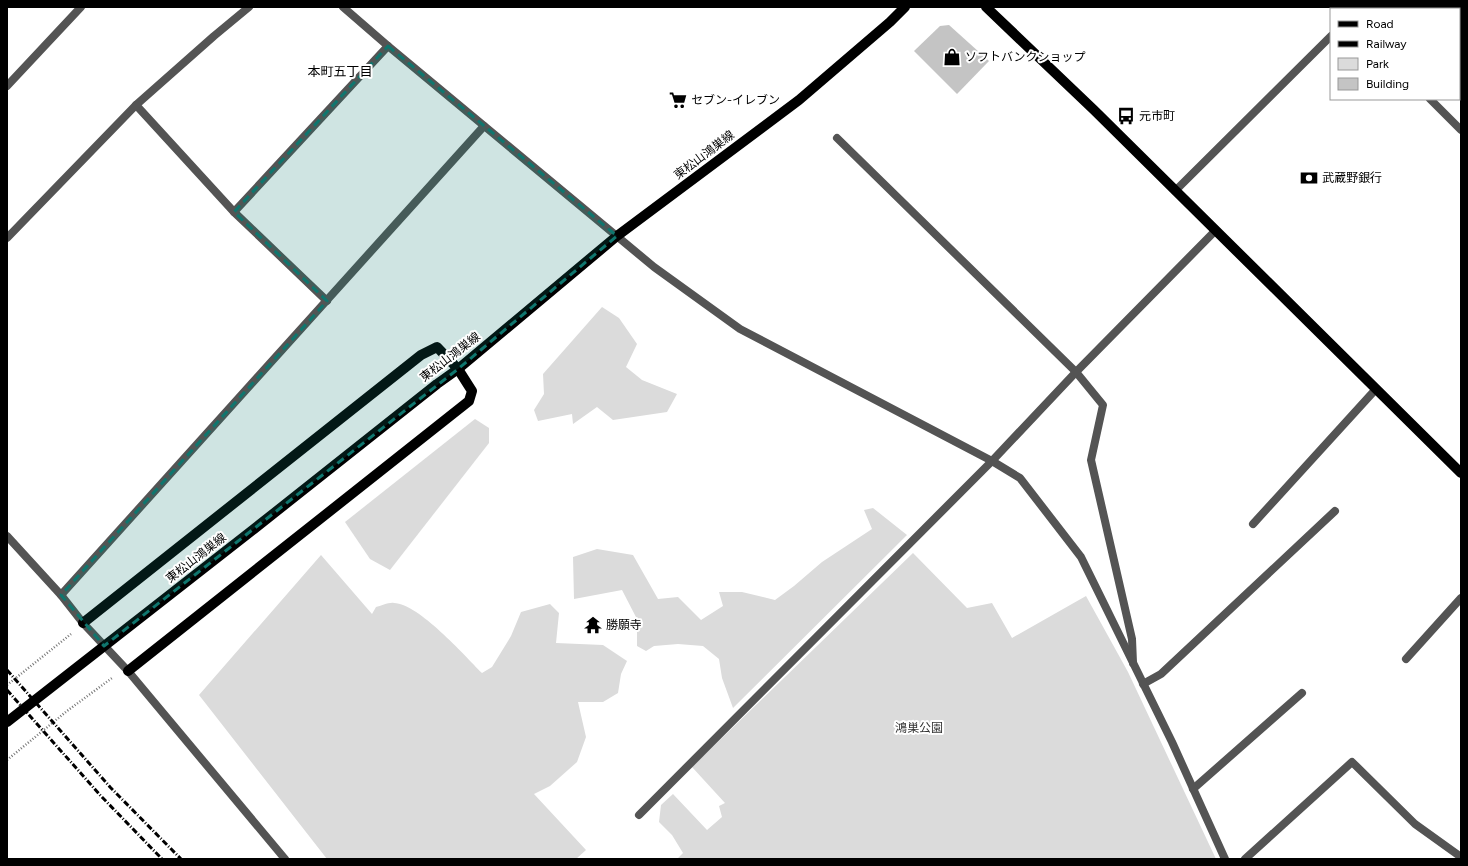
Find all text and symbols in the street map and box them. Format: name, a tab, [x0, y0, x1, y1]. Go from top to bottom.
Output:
legend	[1330, 8, 1460, 100]
text: Road	[1366, 17, 1394, 31]
text: Railway	[1366, 37, 1407, 51]
shop icon: ソフトバンクショップ	[942, 47, 962, 67]
place label: ソフトバンクショップ	[965, 50, 1086, 64]
text: Park	[1366, 57, 1389, 71]
district label: 本町五丁目	[307, 64, 373, 79]
text: Building	[1366, 77, 1409, 91]
supermarket icon: セブン-イレブン	[668, 90, 688, 110]
place label: セブン-イレブン	[691, 93, 780, 107]
bus stop icon: 元市町	[1116, 106, 1136, 126]
place label: 元市町	[1139, 109, 1175, 123]
street label: 東松山鴻巣線	[671, 128, 737, 182]
bank icon: 武蔵野銀行	[1299, 168, 1319, 188]
place label: 武蔵野銀行	[1322, 171, 1382, 185]
street label: 東松山鴻巣線	[417, 329, 483, 385]
street label: 東松山鴻巣線	[163, 530, 229, 586]
temple icon: 勝願寺	[583, 615, 603, 635]
place label: 勝願寺	[606, 618, 642, 632]
park label: 鴻巣公園	[895, 721, 943, 735]

